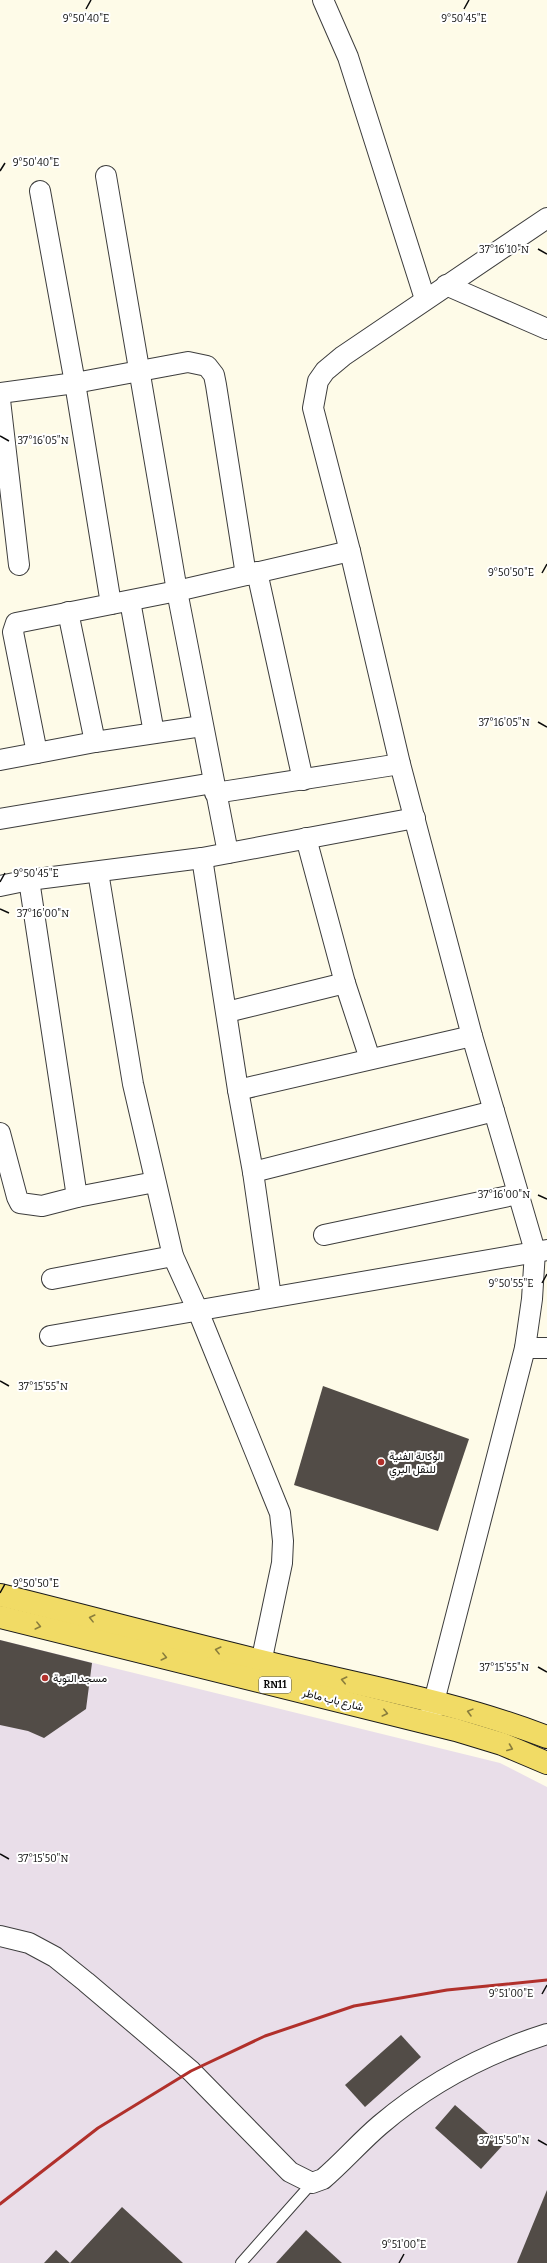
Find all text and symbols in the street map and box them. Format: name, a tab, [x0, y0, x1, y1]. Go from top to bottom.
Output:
text: 9°50'40"E	[63, 13, 109, 25]
text: 9°50'45"E	[441, 13, 487, 25]
text: 9°50'40"E	[13, 157, 59, 169]
text: 37°16'10"N	[479, 244, 529, 256]
text: 37°16'05"N	[17, 435, 69, 447]
text: 9°50'50"E	[488, 567, 534, 579]
text: 37°16'05"N	[478, 717, 530, 729]
text: 9°50'45"E	[13, 868, 59, 880]
text: 37°16'00"N	[17, 908, 69, 920]
text: 37°16'00"N	[478, 1189, 530, 1201]
text: 9°50'55"E	[489, 1278, 533, 1290]
text: 37°15'55"N	[18, 1381, 68, 1393]
place label: الوكالة الفنية للنقل البري	[389, 1450, 443, 1479]
marker: الوكالة الفنية للنقل البري	[376, 1457, 386, 1467]
text: 9°50'50"E	[13, 1578, 59, 1590]
one-way arrow	[88, 1614, 95, 1623]
one-way arrow	[34, 1621, 41, 1630]
one-way arrow	[214, 1646, 221, 1655]
one-way arrow	[161, 1653, 167, 1661]
text: 37°15'55"N	[479, 1662, 529, 1674]
place label: مسجد التوبة	[53, 1672, 107, 1685]
marker: مسجد التوبة	[40, 1673, 50, 1683]
road number: RN11	[259, 1677, 291, 1693]
one-way arrow	[341, 1677, 347, 1685]
street label: شارع باب ماطر	[300, 1686, 365, 1715]
one-way arrow	[382, 1708, 388, 1716]
one-way arrow	[467, 1708, 473, 1716]
one-way arrow	[507, 1743, 514, 1751]
text: 37°15'50"N	[18, 1853, 68, 1865]
text: 9°51'00"E	[489, 1988, 533, 2000]
text: 37°15'50"N	[479, 2135, 529, 2147]
text: 9°51'00"E	[382, 2239, 426, 2251]

